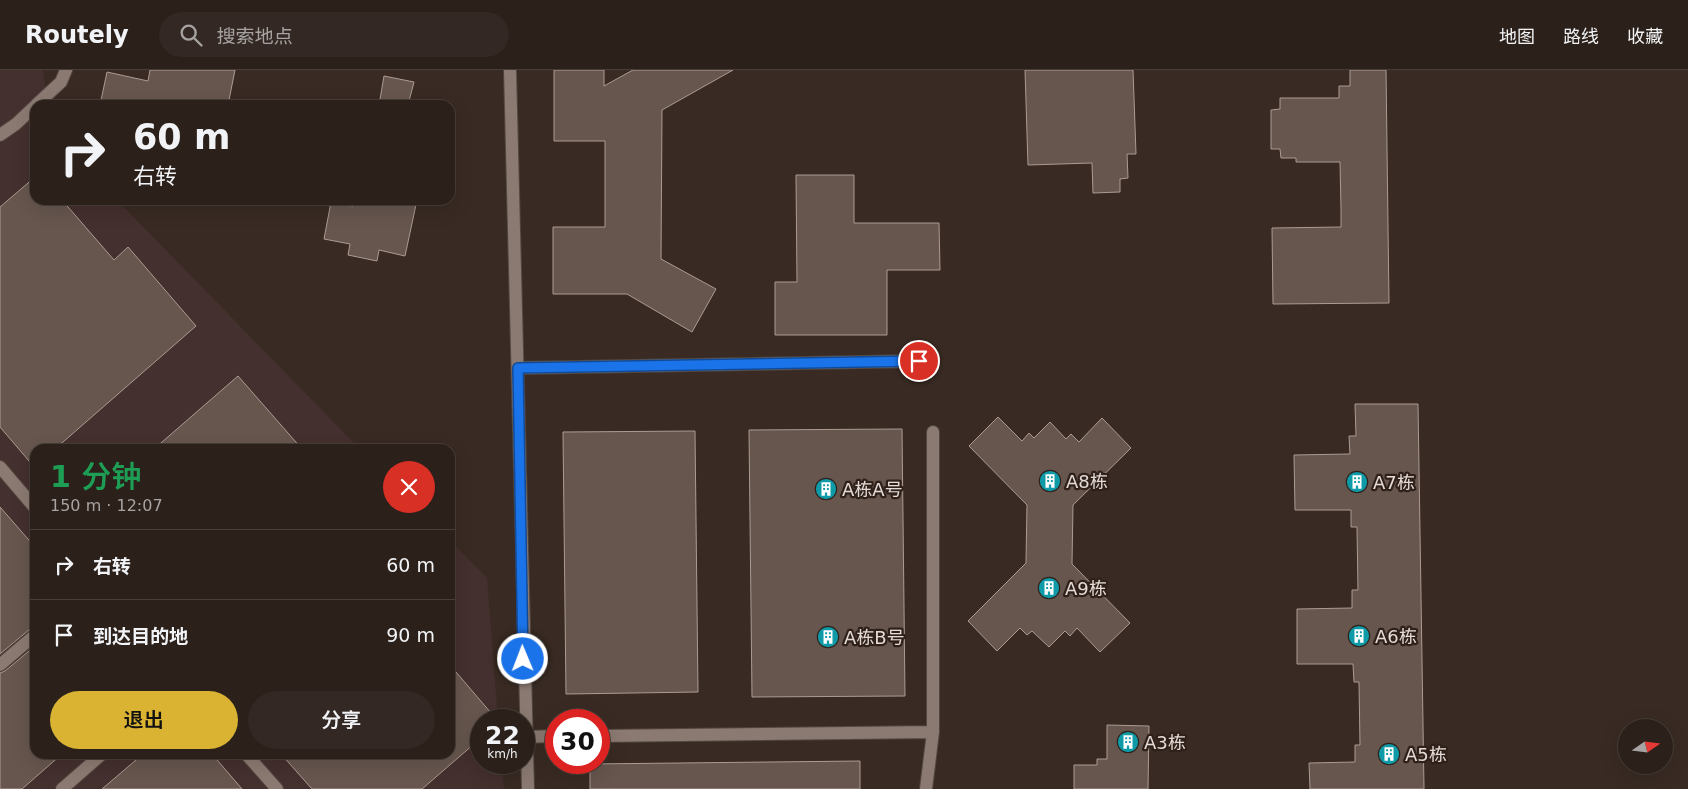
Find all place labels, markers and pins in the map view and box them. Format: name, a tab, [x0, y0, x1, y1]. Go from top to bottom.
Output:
pin	[898, 340, 940, 382]
building icon: A8栋	[1038, 469, 1062, 493]
building icon: A7栋	[1345, 470, 1369, 494]
place label: A8栋	[1066, 471, 1108, 492]
place label: A7栋	[1373, 472, 1415, 493]
building icon: A栋A号	[814, 477, 838, 501]
place label: A栋A号	[842, 479, 903, 500]
building icon: A9栋	[1037, 576, 1061, 600]
place label: A9栋	[1065, 578, 1107, 599]
building icon: A6栋	[1347, 624, 1371, 648]
building icon: A栋B号	[816, 625, 840, 649]
place label: A6栋	[1375, 626, 1417, 647]
place label: A栋B号	[844, 627, 905, 648]
building icon: A3栋	[1116, 730, 1140, 754]
place label: A3栋	[1144, 732, 1186, 753]
building icon: A5栋	[1377, 742, 1401, 766]
place label: A5栋	[1405, 744, 1447, 765]

